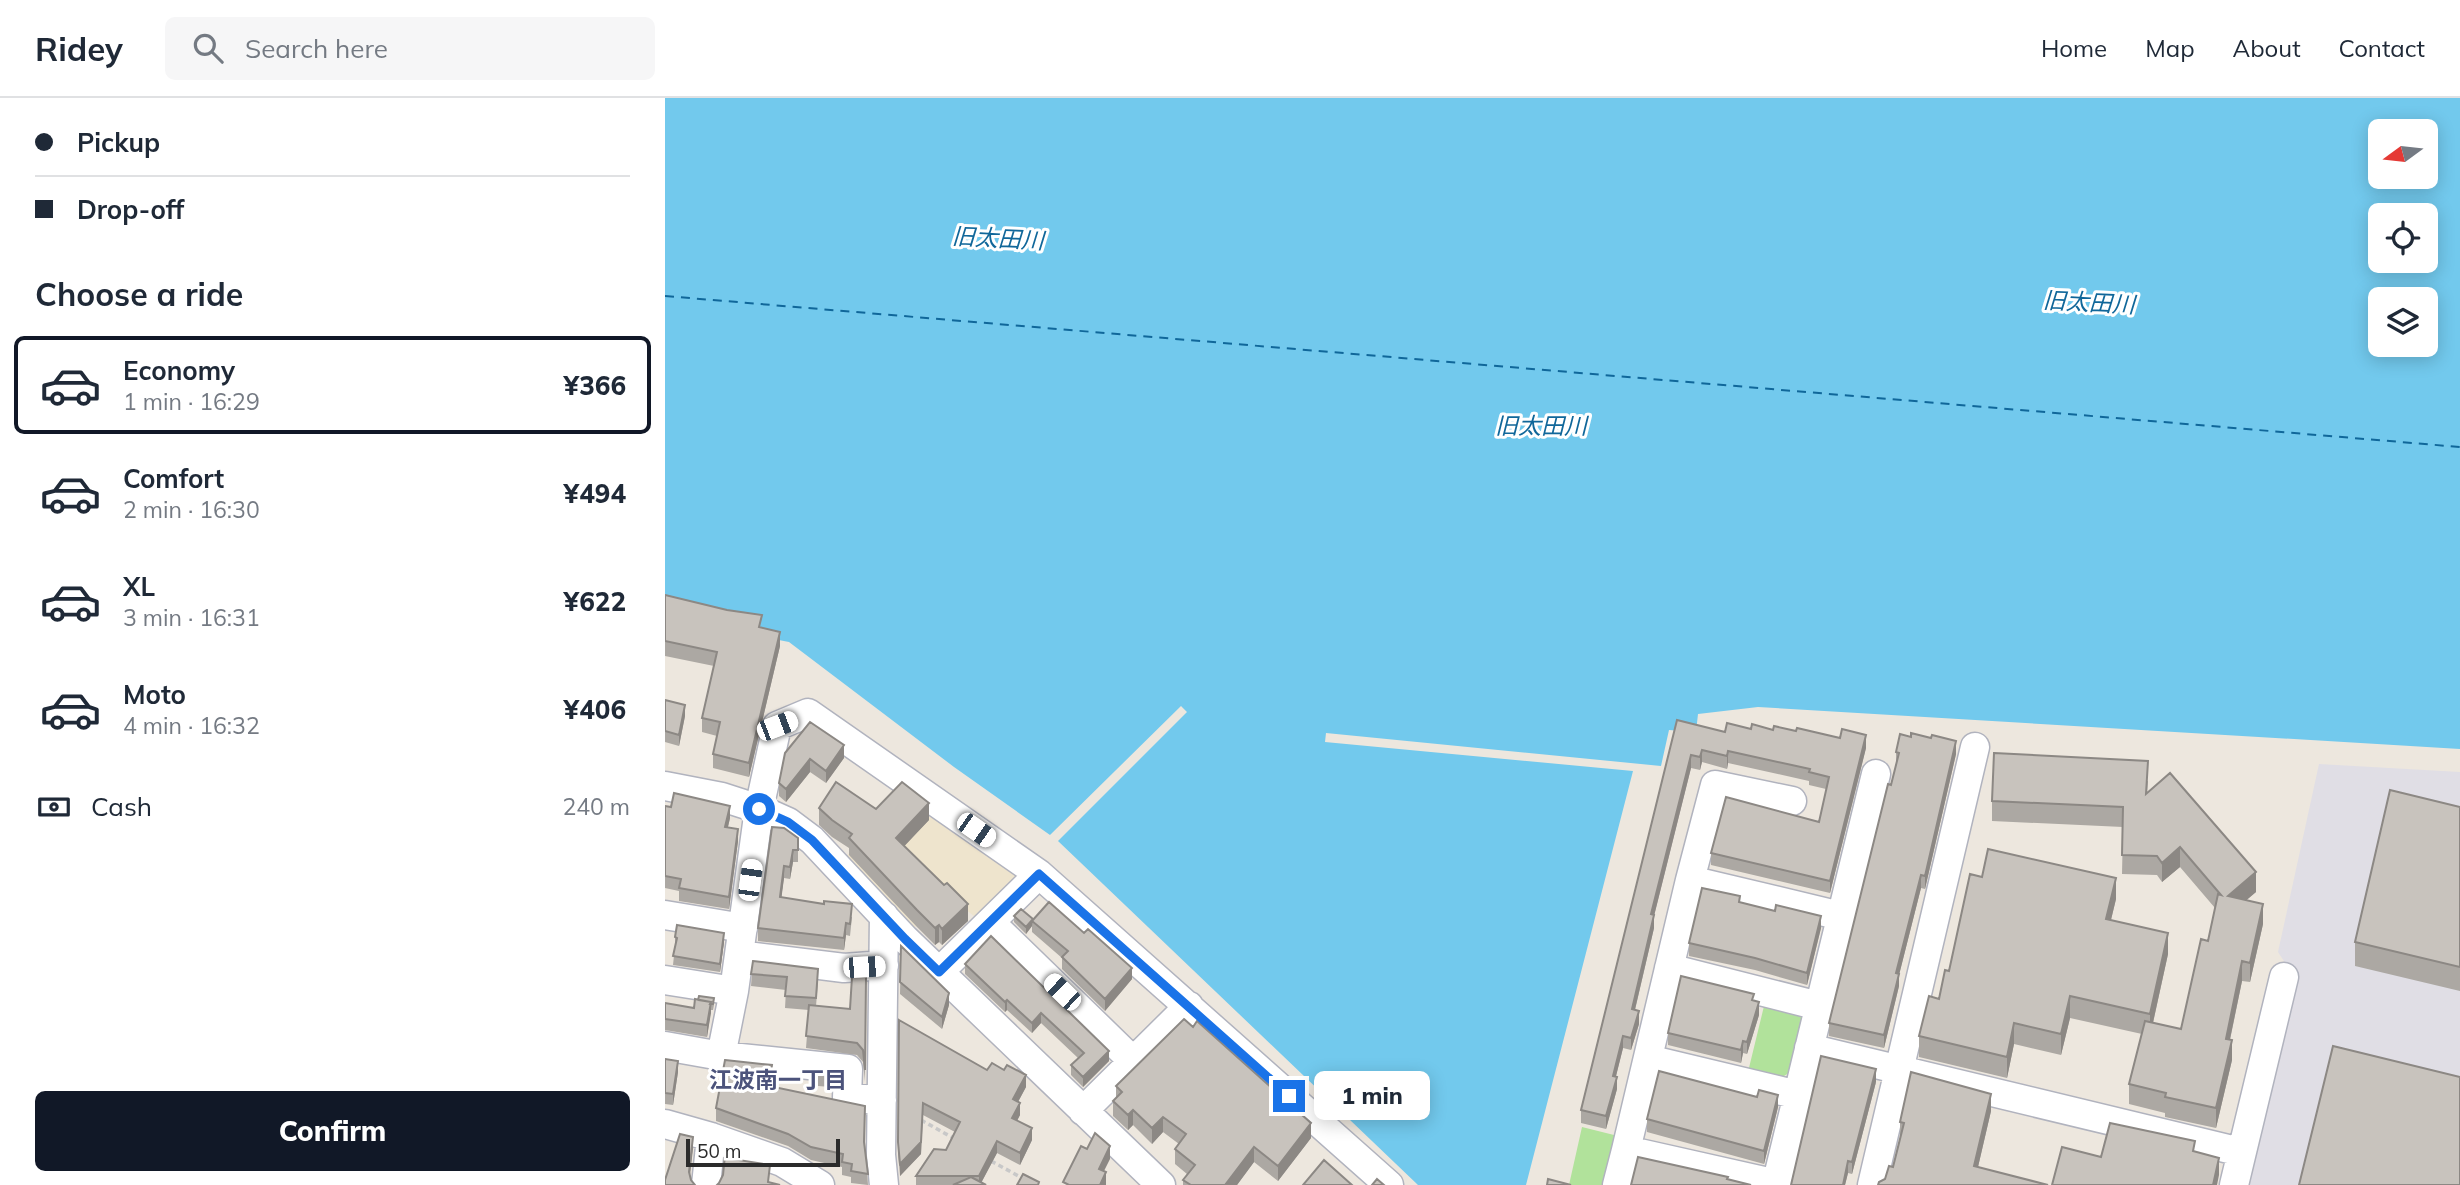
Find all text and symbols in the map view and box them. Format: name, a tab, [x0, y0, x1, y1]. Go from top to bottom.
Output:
search box	[165, 17, 655, 80]
text: Ridey	[35, 28, 123, 69]
icon: search	[189, 29, 227, 67]
text: Search here	[245, 32, 388, 65]
text: Home	[2041, 33, 2107, 63]
text: Map	[2145, 33, 2195, 63]
text: About	[2233, 33, 2301, 63]
text: Contact	[2339, 33, 2425, 63]
north arrow	[2368, 119, 2438, 189]
map controls	[2368, 119, 2438, 357]
text: Pickup	[77, 126, 160, 159]
text: Drop-off	[77, 193, 184, 226]
button: locate	[2368, 203, 2438, 273]
water label: 旧太田川	[951, 221, 1048, 255]
text: Choose a ride	[35, 274, 243, 314]
water label: 旧太田川	[2042, 285, 2139, 319]
button: layers	[2368, 287, 2438, 357]
icon: car	[39, 354, 102, 417]
text: Economy	[123, 354, 235, 387]
text: ¥366	[564, 369, 626, 402]
text: 1 min · 16:29	[123, 387, 260, 416]
water label: 旧太田川	[1495, 411, 1590, 440]
icon: car	[39, 462, 102, 525]
text: Comfort	[123, 462, 224, 495]
text: ¥494	[564, 477, 626, 510]
text: 2 min · 16:30	[123, 495, 260, 524]
icon: car	[39, 570, 102, 633]
text: XL	[123, 570, 155, 603]
text: ¥622	[564, 585, 626, 618]
text: 3 min · 16:31	[123, 603, 260, 632]
icon: car	[39, 678, 102, 741]
text: Moto	[123, 678, 186, 711]
text: ¥406	[564, 693, 626, 726]
car	[754, 709, 801, 743]
text: 4 min · 16:32	[123, 711, 260, 740]
icon: cash	[35, 788, 73, 826]
text: Cash	[91, 790, 152, 823]
text: 240 m	[562, 792, 630, 821]
route start	[743, 793, 775, 825]
car	[953, 809, 1000, 851]
car	[737, 858, 764, 902]
car	[843, 955, 886, 979]
car	[1040, 970, 1085, 1014]
district label: 江波南一丁目	[709, 1065, 847, 1094]
callout: 1 min	[1313, 1072, 1429, 1121]
route end	[1273, 1080, 1305, 1112]
text: 1 min	[1341, 1081, 1403, 1110]
button: Confirm	[35, 1091, 630, 1171]
scale bar	[686, 1136, 840, 1168]
text: 50 m	[697, 1139, 741, 1163]

